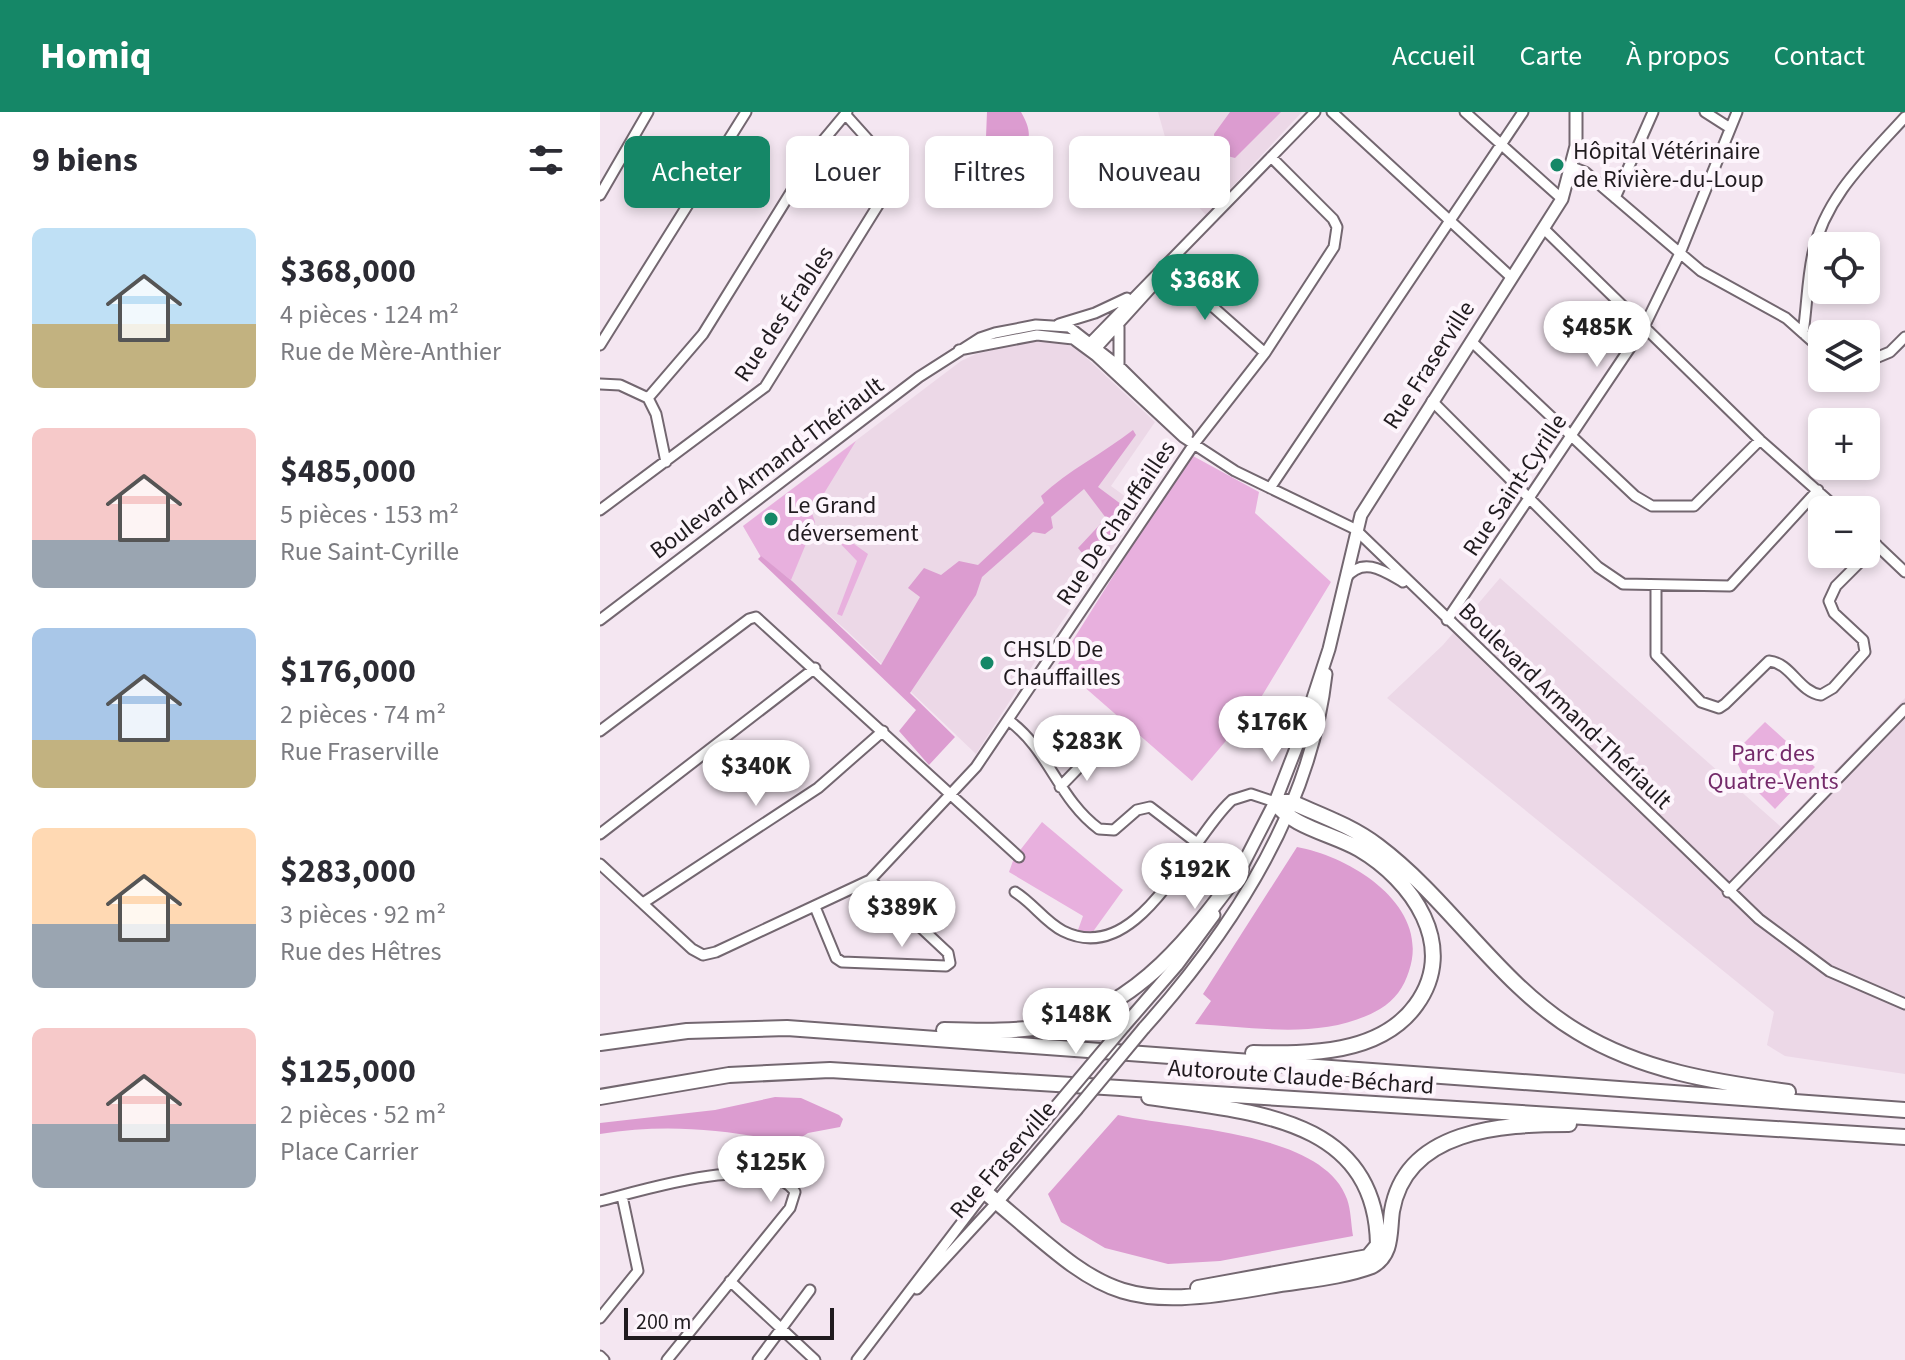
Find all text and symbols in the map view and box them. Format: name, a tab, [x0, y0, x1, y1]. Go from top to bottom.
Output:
text: Homiq	[40, 29, 152, 83]
text: Accueil	[1392, 36, 1475, 76]
text: Carte	[1519, 36, 1582, 76]
text: À propos	[1626, 36, 1730, 76]
text: Contact	[1774, 36, 1865, 76]
place label: Hôpital Vétérinaire de Rivière-du-Loup	[1573, 134, 1764, 197]
text: 9 biens	[32, 136, 138, 185]
chip: Acheter	[624, 136, 770, 208]
chip: Louer	[786, 136, 909, 208]
chip: Filtres	[925, 136, 1053, 208]
chip: Nouveau	[1069, 136, 1230, 208]
icon: filters	[524, 138, 568, 182]
marker: Hôpital Vétérinaire de Rivière-du-Loup	[1548, 156, 1566, 174]
map controls	[1808, 232, 1880, 568]
button: locate	[1808, 232, 1880, 304]
street label: Rue des Érables	[725, 239, 843, 389]
text: $368,000	[280, 247, 416, 296]
pin: $368K	[1149, 254, 1261, 322]
icon: home	[96, 260, 192, 356]
text: $368K	[1170, 261, 1240, 298]
street label: Rue Fraserville	[1374, 294, 1484, 436]
text: 4 pièces · 124 m²	[280, 296, 459, 333]
pin: $485K	[1541, 301, 1653, 369]
text: $485K	[1562, 308, 1632, 345]
button: layers	[1808, 320, 1880, 392]
text: Rue de Mère-Anthier	[280, 333, 501, 370]
street label: Boulevard Armand-Thériault	[643, 368, 891, 568]
street label: Rue Saint-Cyrille	[1454, 407, 1576, 563]
button: +	[1808, 408, 1880, 480]
street label: Rue De Chauffailles	[1048, 433, 1184, 613]
text: $485,000	[280, 447, 416, 496]
icon: home	[96, 460, 192, 556]
place label: Le Grand déversement	[787, 488, 919, 551]
text: 5 pièces · 153 m²	[280, 496, 459, 533]
button: −	[1808, 496, 1880, 568]
marker: Le Grand déversement	[762, 510, 780, 528]
text: Rue Saint-Cyrille	[280, 533, 459, 570]
street label: Boulevard Armand-Thériault	[1450, 594, 1680, 818]
place label: CHSLD De Chauffailles	[1003, 632, 1120, 695]
text: $176,000	[280, 647, 416, 696]
marker: CHSLD De Chauffailles	[978, 654, 996, 672]
icon: home	[96, 660, 192, 756]
text: 2 pièces · 74 m²	[280, 696, 446, 733]
pin: $176K	[1216, 696, 1328, 764]
text: $176K	[1237, 703, 1307, 740]
pin: $283K	[1031, 715, 1143, 783]
text: $283K	[1052, 722, 1122, 759]
text: Rue Fraserville	[280, 733, 439, 770]
park label: Parc des Quatre-Vents	[1707, 736, 1839, 799]
pin: $340K	[700, 740, 812, 808]
text: $340K	[721, 747, 791, 784]
pin: $192K	[1139, 843, 1251, 911]
text: $283,000	[280, 847, 416, 896]
text: $192K	[1160, 850, 1230, 887]
icon: home	[96, 860, 192, 956]
pin: $389K	[846, 881, 958, 949]
text: $389K	[867, 888, 937, 925]
text: 3 pièces · 92 m²	[280, 896, 446, 933]
text: Rue des Hêtres	[280, 933, 441, 970]
pin: $148K	[1020, 988, 1132, 1056]
text: $148K	[1041, 995, 1111, 1032]
text: $125,000	[280, 1047, 416, 1096]
street label: Autoroute Claude-Béchard	[1167, 1050, 1435, 1104]
icon: home	[96, 1060, 192, 1156]
street label: Rue Fraserville	[942, 1093, 1064, 1227]
text: 2 pièces · 52 m²	[280, 1096, 446, 1133]
text: Place Carrier	[280, 1133, 418, 1170]
pin: $125K	[715, 1136, 827, 1204]
text: $125K	[736, 1143, 806, 1180]
scale bar	[624, 1304, 834, 1340]
text: 200 m	[636, 1306, 691, 1338]

